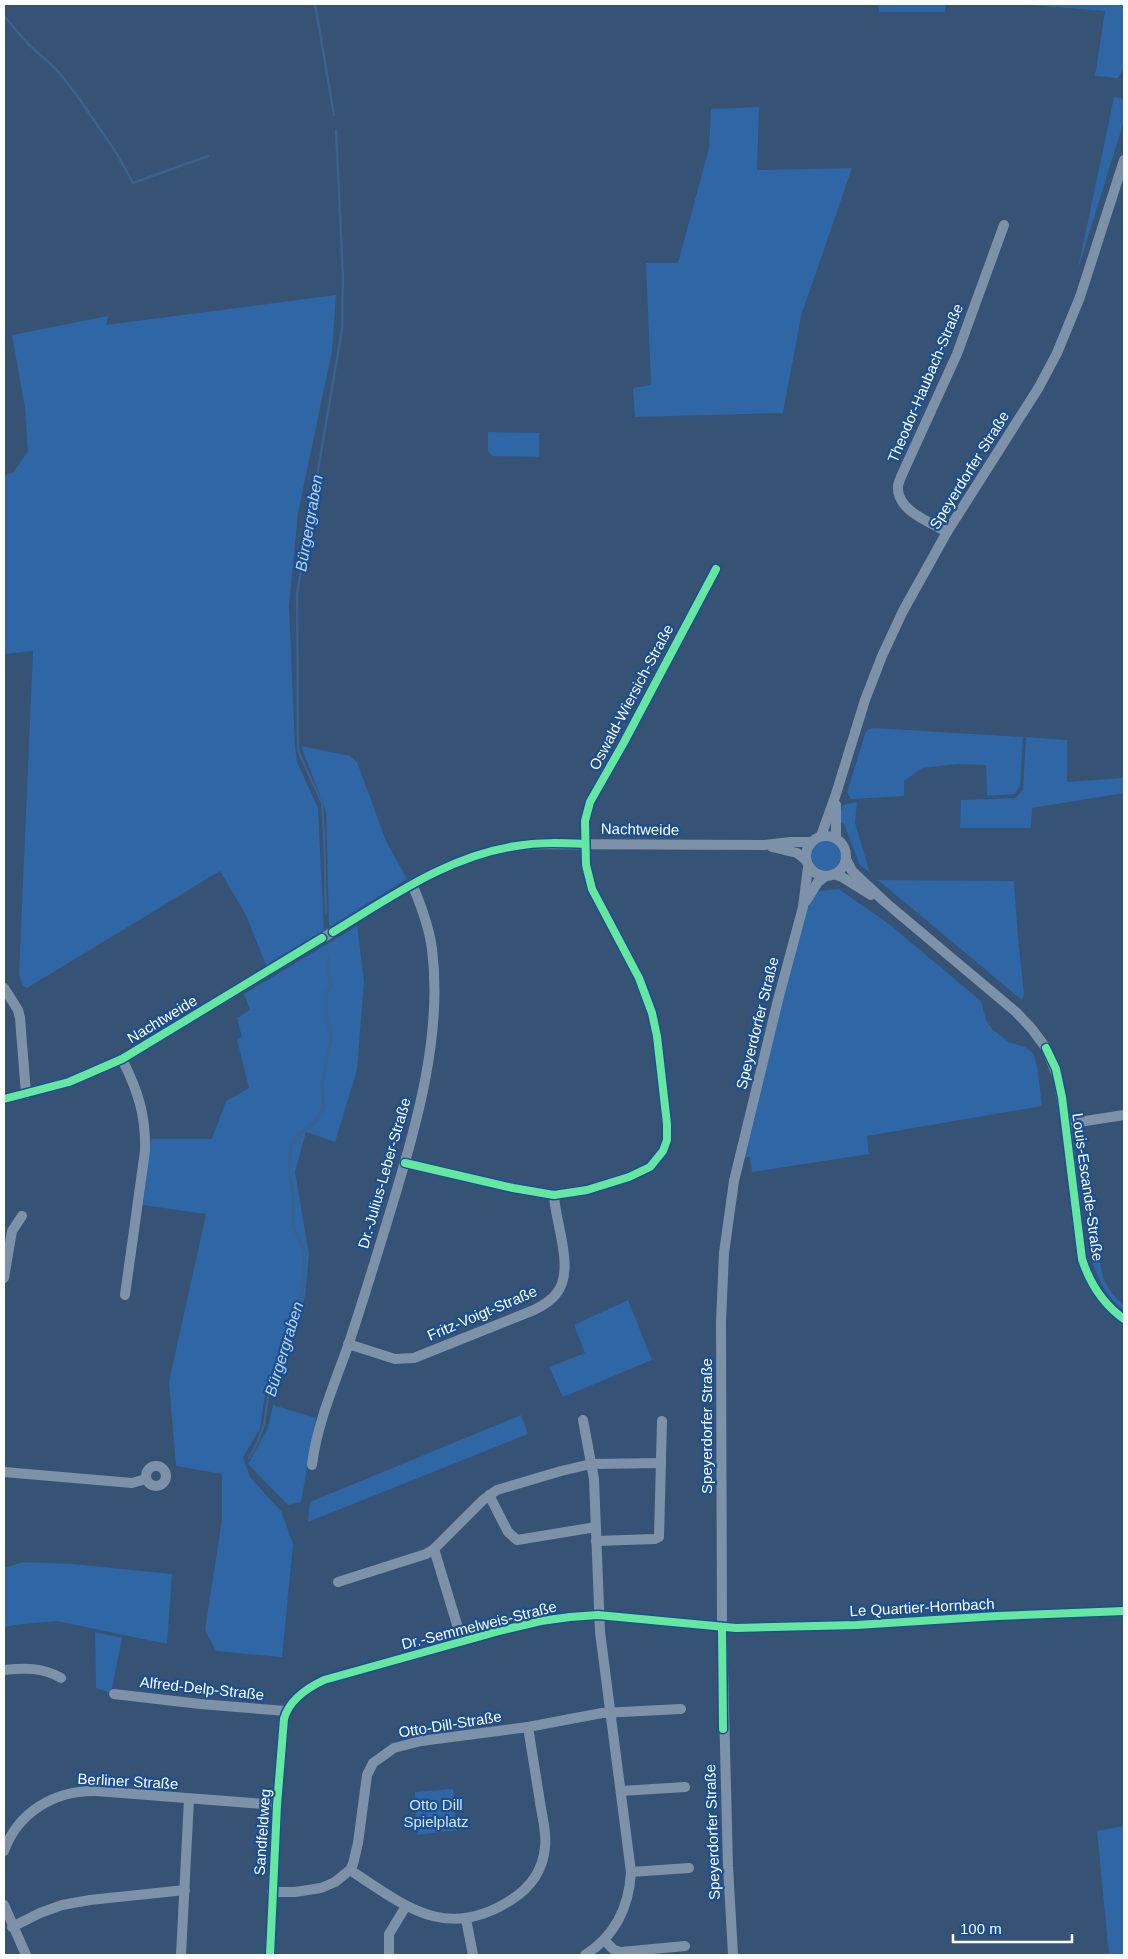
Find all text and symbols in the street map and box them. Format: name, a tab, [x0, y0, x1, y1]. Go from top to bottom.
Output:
street label: Theodor-Haubach-Straße	[884, 301, 966, 465]
street label: Speyerdorfer Straße	[926, 408, 1012, 532]
water label: Bürgergraben	[292, 473, 326, 573]
street label: Oswald-Wiersich-Straße	[585, 621, 677, 773]
street label: Nachtweide	[601, 820, 679, 838]
street label: Speyerdorfer Straße	[732, 955, 782, 1091]
street label: Nachtweide	[124, 992, 200, 1046]
street label: Dr.-Julius-Leber-Straße	[354, 1096, 414, 1250]
street label: Louis-Escande-Straße	[1069, 1112, 1107, 1262]
street label: Fritz-Voigt-Straße	[425, 1282, 539, 1344]
water label: Bürgergraben	[262, 1300, 306, 1398]
street label: Speyerdorfer Straße	[698, 1358, 715, 1494]
street label: Le Quartier-Hornbach	[849, 1595, 995, 1619]
street label: Dr.-Semmelweis-Straße	[400, 1597, 558, 1653]
street label: Alfred-Delp-Straße	[139, 1673, 265, 1703]
street label: Otto-Dill-Straße	[397, 1707, 503, 1741]
street label: Speyerdorfer Straße	[701, 1764, 723, 1900]
street label: Berliner Straße	[77, 1770, 179, 1792]
street label: Sandfeldweg	[250, 1788, 274, 1876]
park label: Otto Dill Spielplatz	[403, 1796, 469, 1830]
scale bar	[953, 1912, 1072, 1944]
text: 100 m	[960, 1920, 1002, 1937]

